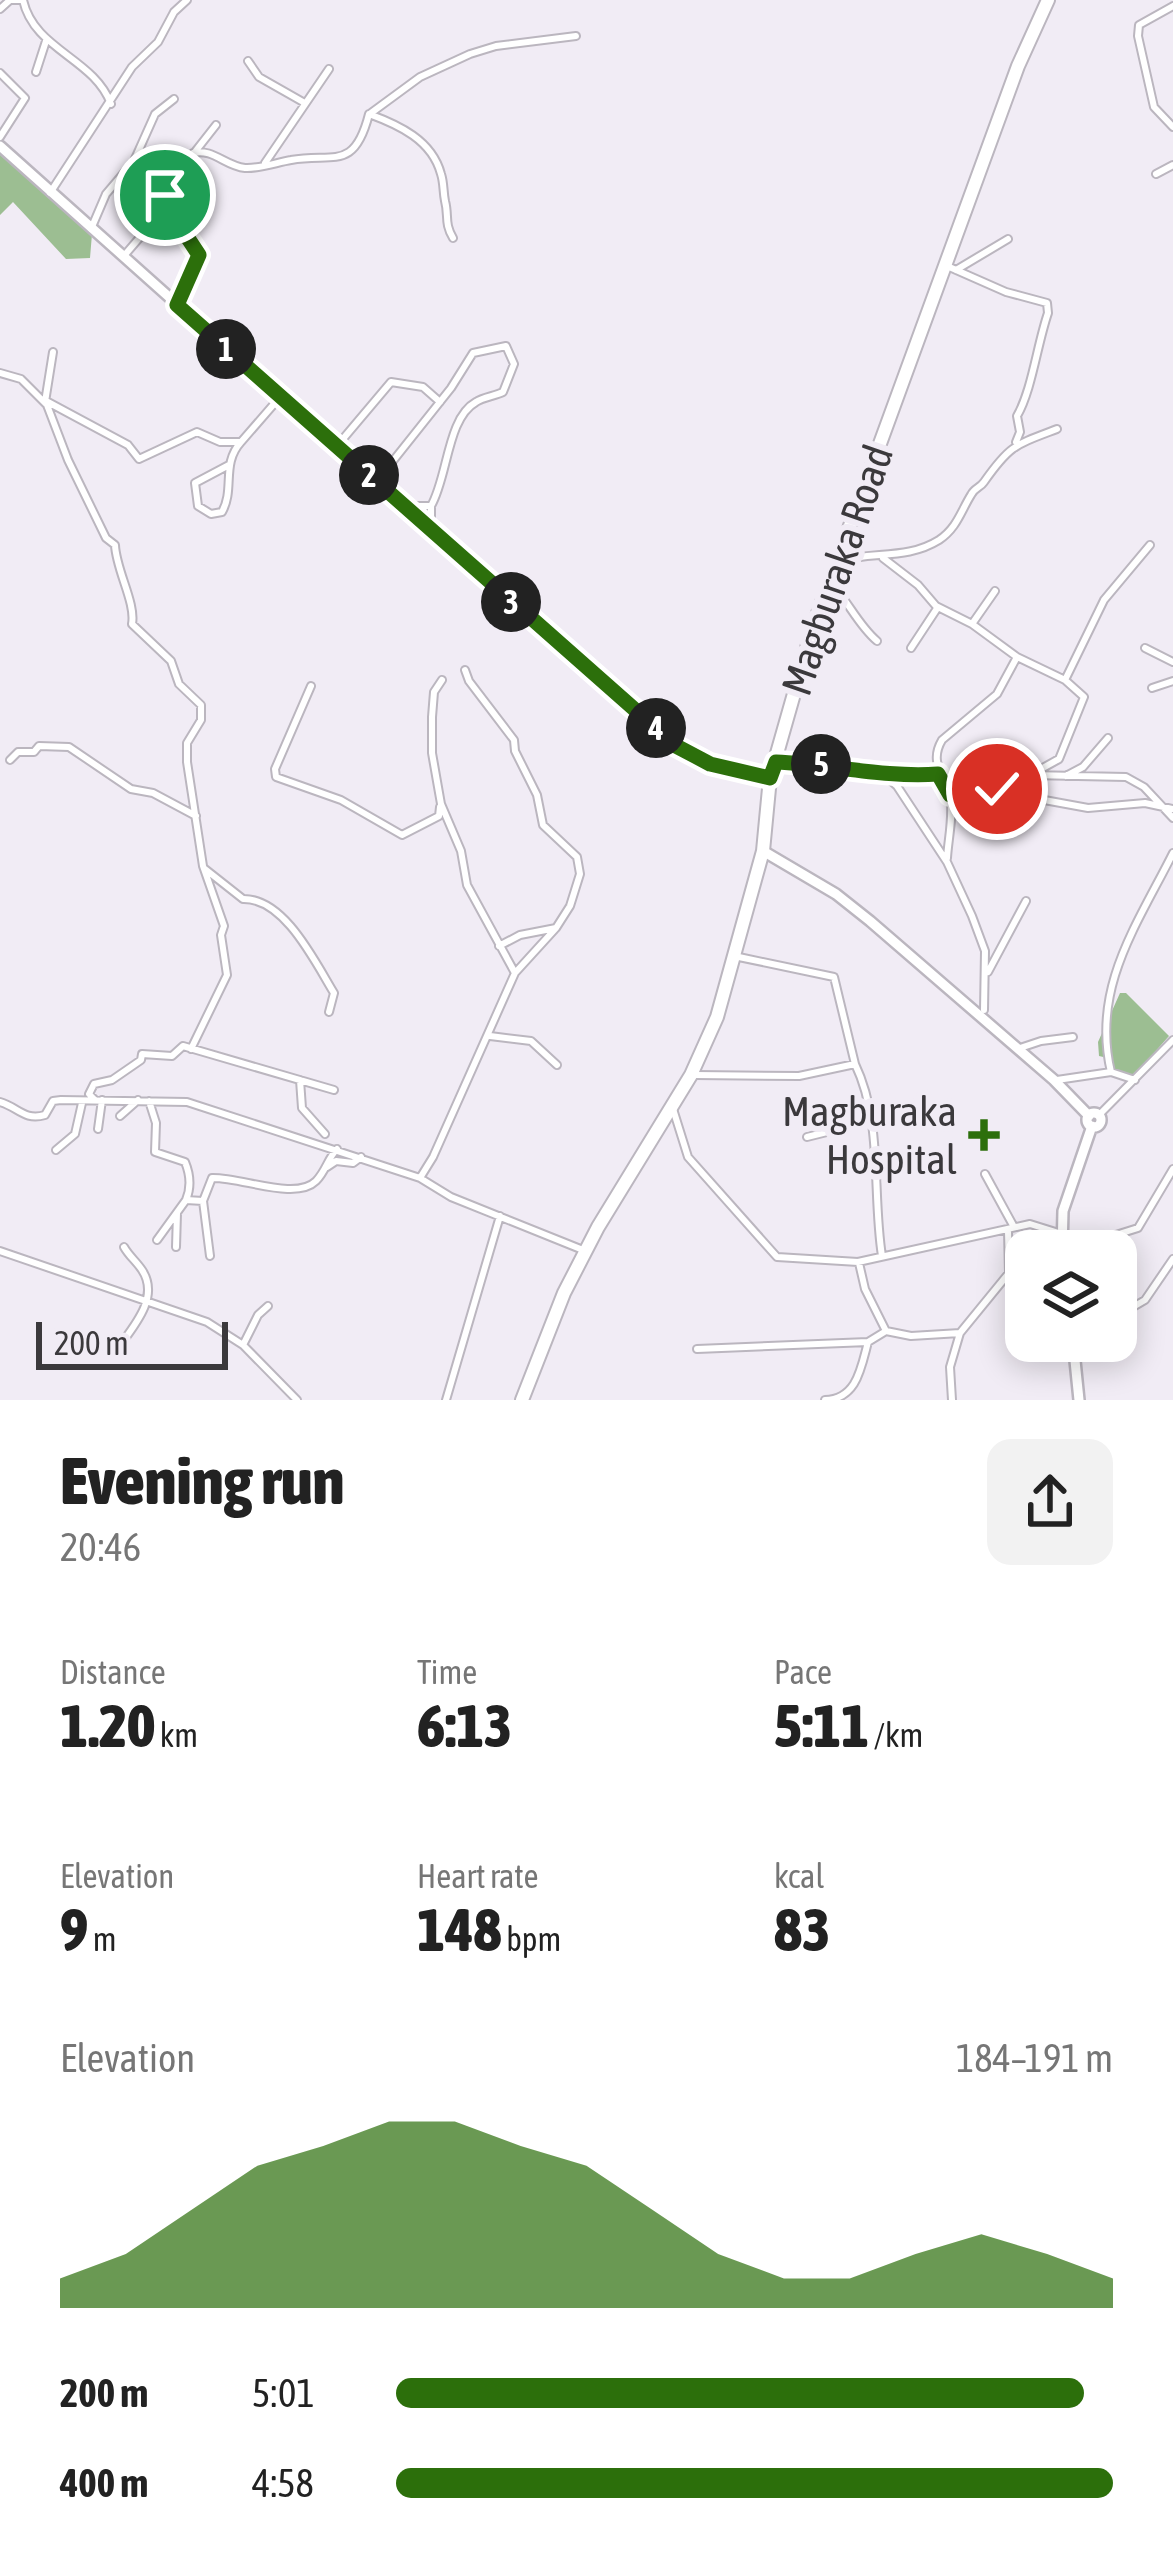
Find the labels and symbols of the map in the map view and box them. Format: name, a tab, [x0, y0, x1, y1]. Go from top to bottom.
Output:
pin	[114, 144, 216, 246]
pin: 1	[196, 319, 256, 379]
street label: Magburaka Road	[772, 439, 902, 701]
pin: 2	[339, 445, 399, 505]
pin: 3	[481, 572, 541, 632]
pin: 4	[626, 698, 686, 758]
pin: 5	[791, 734, 851, 794]
pin	[946, 738, 1048, 840]
place label: Magburaka Hospital	[782, 1087, 957, 1183]
marker: Magburaka Hospital	[968, 1119, 1000, 1151]
scale bar	[36, 1316, 228, 1369]

